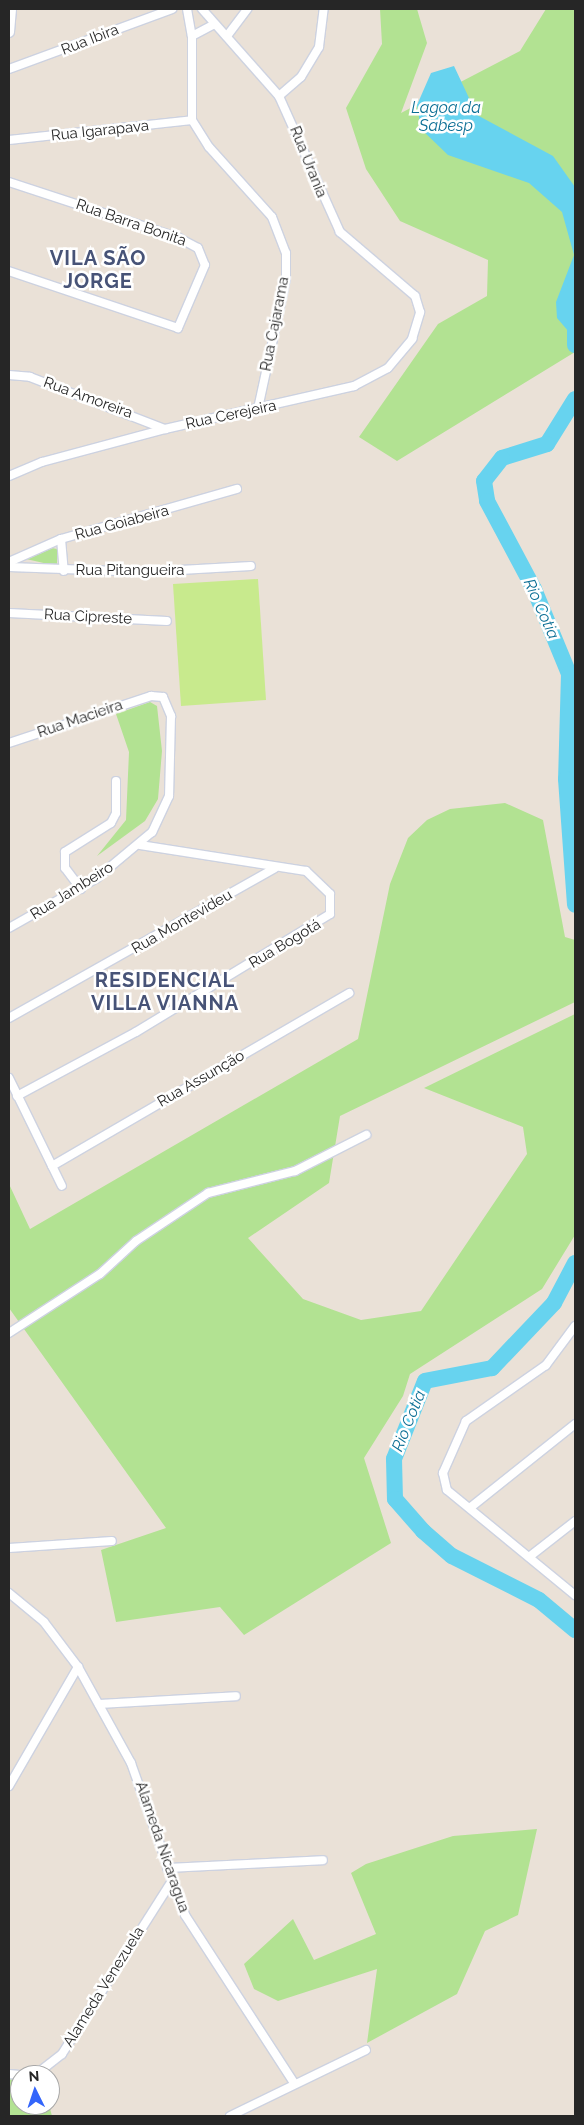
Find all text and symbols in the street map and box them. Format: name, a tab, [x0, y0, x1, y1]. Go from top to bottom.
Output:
street label: Rua Ibira	[59, 21, 121, 59]
water label: Lagoa da Sabesp	[411, 98, 481, 136]
street label: Rua Igarapava	[50, 117, 150, 145]
street label: Rua Urania	[286, 124, 330, 200]
street label: Rua Barra Bonita	[74, 196, 188, 250]
district label: VILA SÃO JORGE	[48, 246, 148, 293]
street label: Rua Cajarama	[257, 275, 293, 373]
street label: Rua Amoreira	[41, 373, 135, 423]
street label: Rua Cerejeira	[184, 397, 278, 433]
street label: Rua Goiabeira	[73, 502, 171, 544]
street label: Rua Pitangueira	[76, 562, 184, 580]
water label: Rio Cotia	[519, 576, 563, 642]
street label: Rua Cipreste	[44, 606, 132, 628]
street label: Rua Macieira	[35, 696, 125, 742]
street label: Rua Jambeiro	[27, 858, 117, 924]
street label: Rua Montevideu	[129, 886, 235, 958]
street label: Rua Bogotá	[246, 915, 324, 973]
district label: RESIDENCIAL VILLA VIANNA	[89, 968, 241, 1015]
street label: Rua Assunção	[154, 1047, 248, 1111]
water label: Rio Cotia	[388, 1388, 430, 1454]
street label: Alameda Nicaragua	[131, 1779, 193, 1915]
street label: Alameda Venezuela	[60, 1923, 148, 2051]
north arrow	[10, 2065, 60, 2115]
text: N	[28, 2068, 40, 2084]

